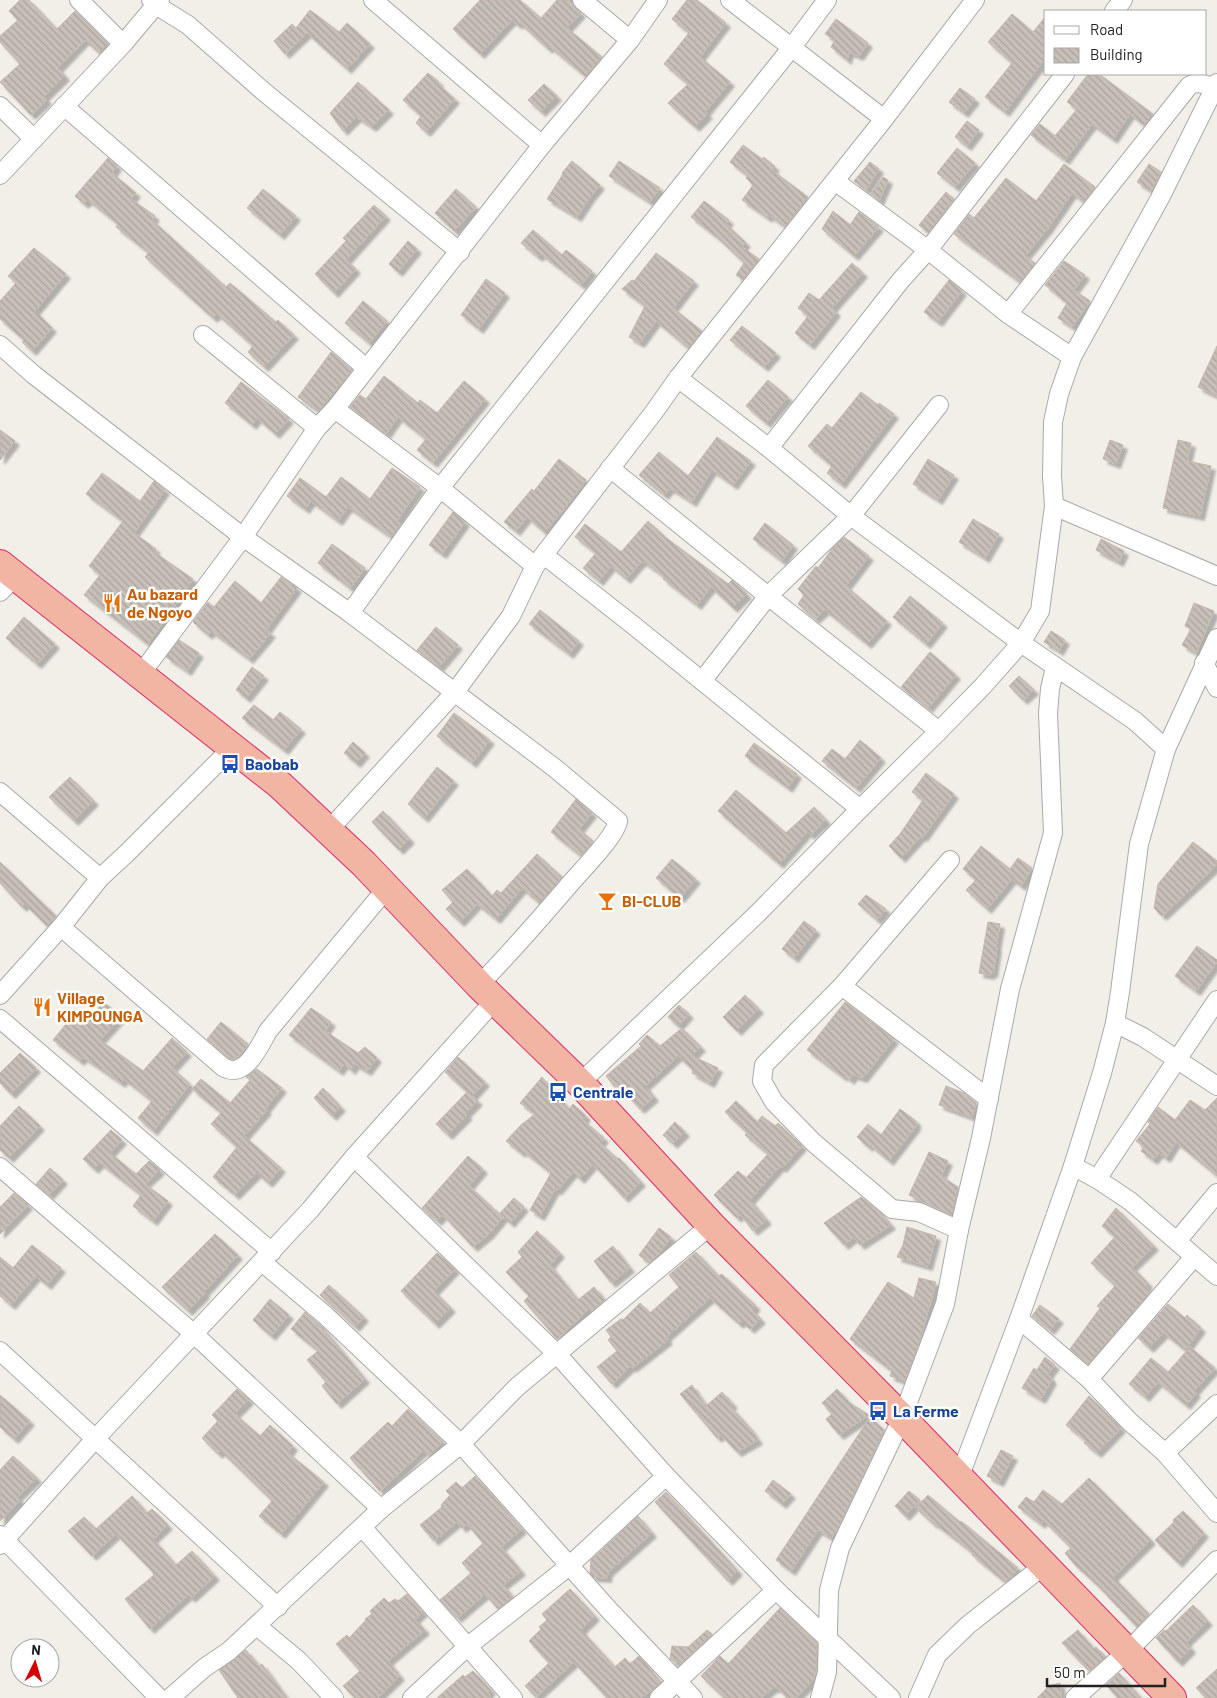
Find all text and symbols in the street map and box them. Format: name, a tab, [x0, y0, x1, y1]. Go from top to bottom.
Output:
legend	[1044, 10, 1207, 75]
text: Road	[1090, 20, 1123, 38]
text: Building	[1090, 45, 1143, 63]
place label: Au bazard de Ngoyo	[127, 584, 198, 621]
restaurant icon: Au bazard de Ngoyo	[101, 592, 123, 614]
bus stop icon: Baobab	[219, 753, 241, 775]
place label: Baobab	[245, 754, 299, 773]
bar icon: BI-CLUB	[596, 890, 618, 912]
place label: BI-CLUB	[622, 891, 682, 910]
place label: Village KIMPOUNGA	[57, 988, 143, 1025]
restaurant icon: Village KIMPOUNGA	[31, 996, 53, 1018]
bus stop icon: Centrale	[547, 1081, 569, 1103]
place label: Centrale	[573, 1082, 634, 1101]
bus stop icon: La Ferme	[867, 1400, 889, 1422]
place label: La Ferme	[893, 1401, 959, 1420]
north arrow	[10, 1638, 60, 1688]
text: N	[31, 1641, 42, 1658]
scale bar	[1047, 1656, 1164, 1688]
text: 50 m	[1054, 1663, 1086, 1681]

